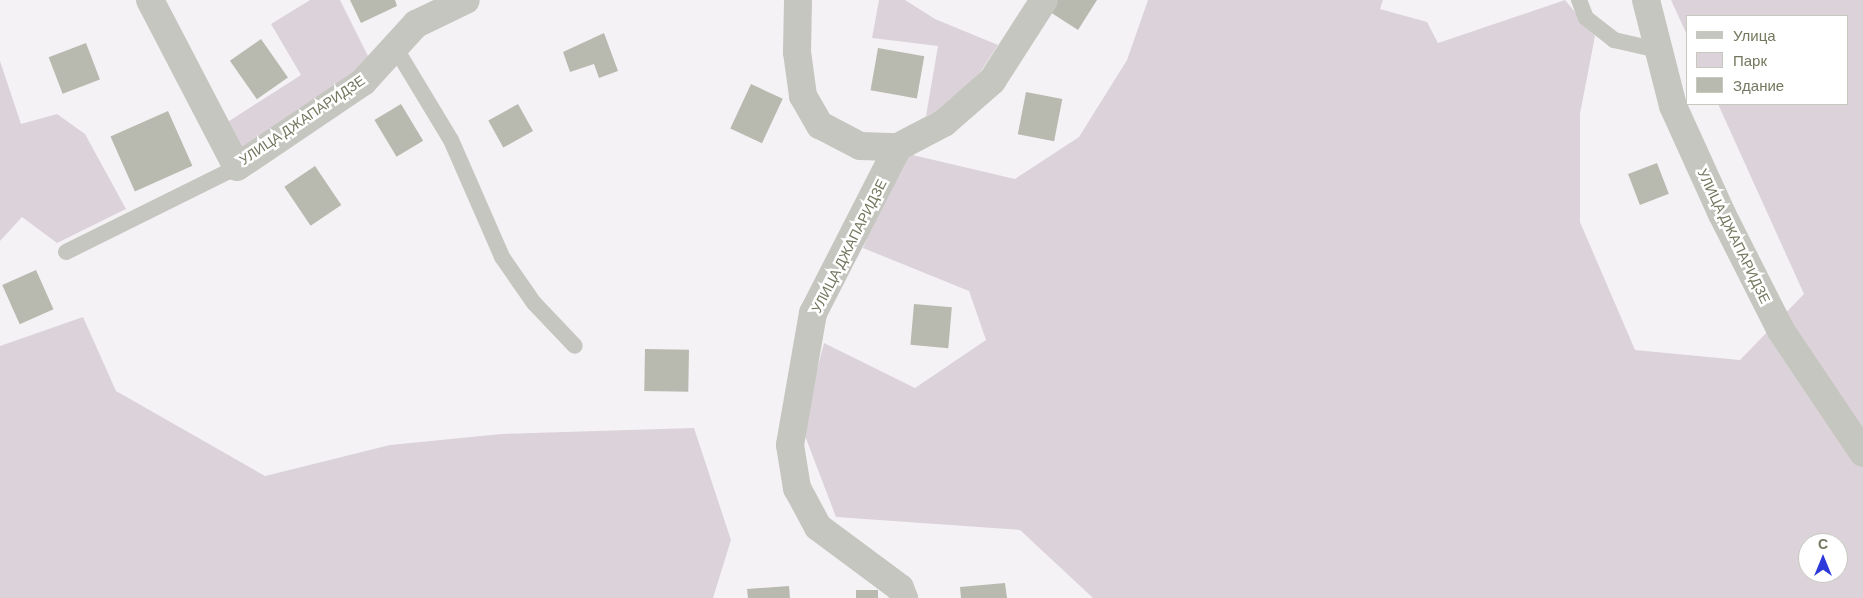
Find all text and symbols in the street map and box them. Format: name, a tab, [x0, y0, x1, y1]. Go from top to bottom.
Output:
legend	[1686, 15, 1848, 105]
text: Улица	[1733, 26, 1776, 44]
text: Парк	[1733, 51, 1767, 69]
street label: УЛИЦА ДЖАПАРИДЗЕ	[236, 72, 368, 168]
text: Здание	[1733, 76, 1784, 94]
street label: УЛИЦА ДЖАПАРИДЗЕ	[1694, 166, 1774, 306]
street label: УЛИЦА ДЖАПАРИДЗЕ	[808, 176, 890, 316]
north arrow	[1798, 533, 1848, 583]
text: С	[1818, 535, 1828, 552]

